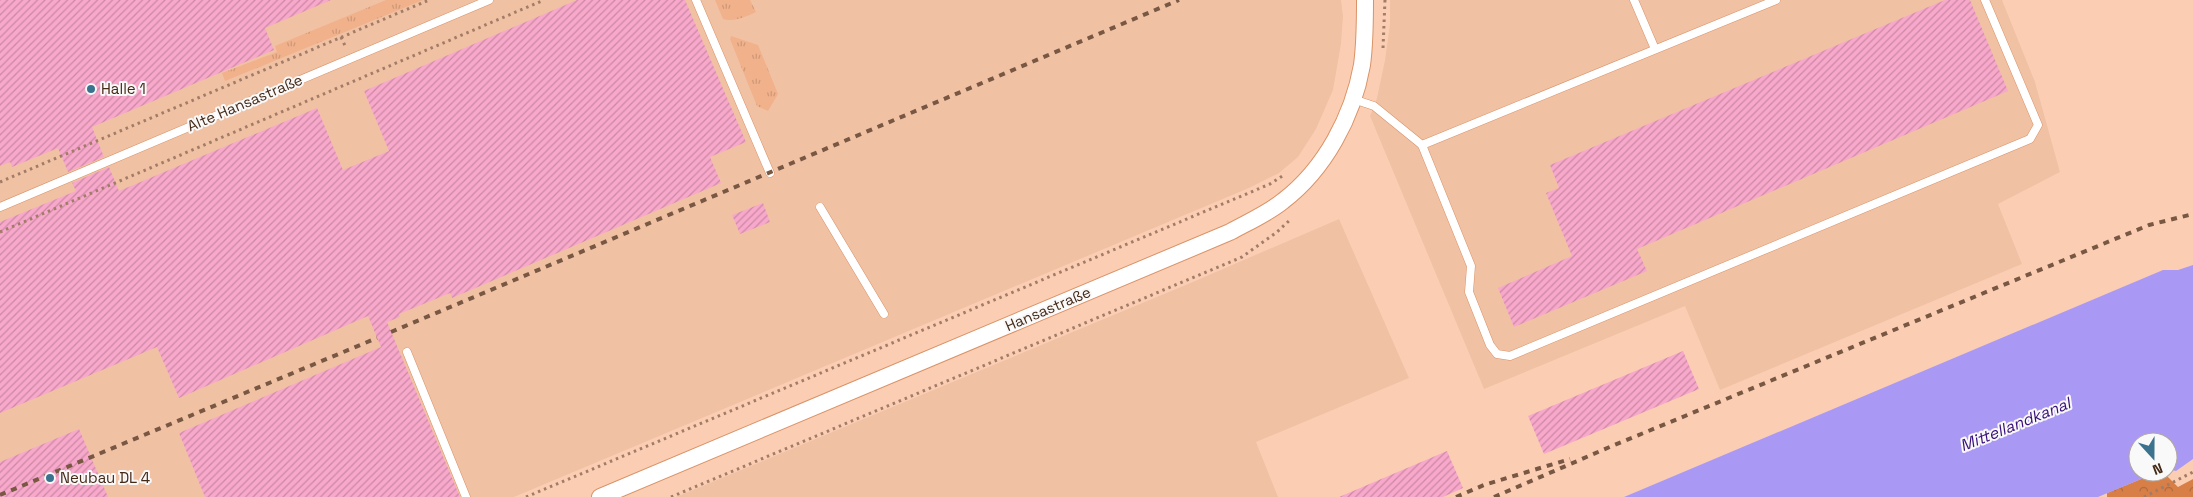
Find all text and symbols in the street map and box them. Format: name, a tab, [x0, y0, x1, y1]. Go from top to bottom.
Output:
street label: Alte Hansastraße	[184, 70, 305, 135]
place label: Halle 1	[101, 79, 146, 98]
marker: Halle 1	[85, 83, 97, 95]
street label: Hansastraße	[1002, 282, 1094, 335]
water label: Mittellandkanal	[1957, 392, 2075, 456]
north arrow	[2128, 432, 2178, 482]
text: N	[2150, 459, 2165, 479]
place label: Neubau DL 4	[60, 468, 150, 487]
marker: Neubau DL 4	[44, 472, 56, 484]

